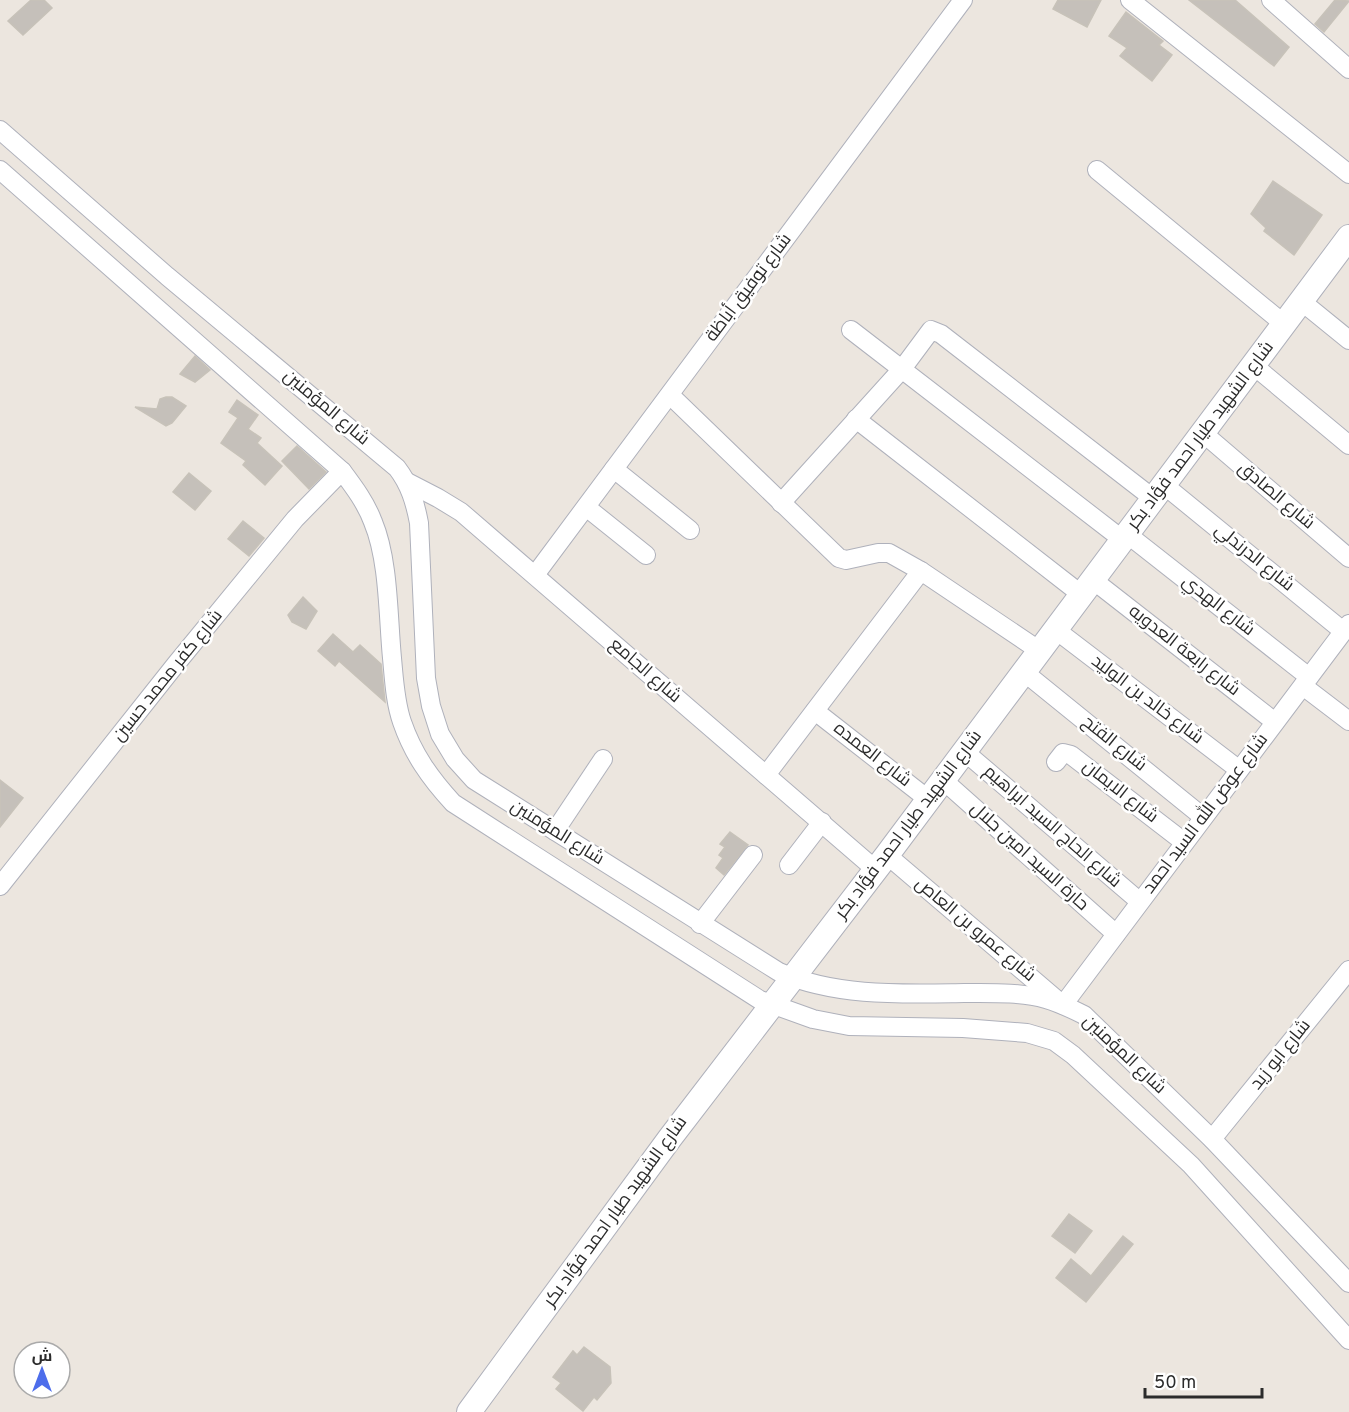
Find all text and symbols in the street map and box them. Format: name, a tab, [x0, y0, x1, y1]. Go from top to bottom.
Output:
street label: شارع توفيق أباظة	[700, 229, 797, 347]
street label: شارع الشهيد طيار احمد فؤاد بكر	[1122, 337, 1279, 536]
street label: شارع المؤمنين	[278, 365, 374, 451]
street label: شارع الصادق	[1233, 457, 1319, 535]
street label: شارع الدرندلي	[1209, 519, 1299, 598]
street label: شارع الهدي	[1176, 570, 1259, 642]
street label: شارع رابعة العدويه	[1124, 600, 1244, 702]
street label: شارع كفر محمد حسين	[108, 605, 228, 747]
street label: شارع الجامع	[604, 633, 686, 709]
street label: شارع خالد بن الوليد	[1086, 650, 1208, 750]
street label: شارع الفتح	[1077, 711, 1151, 777]
street label: شارع العمده	[828, 717, 916, 793]
street label: شارع الشهيد طيار احمد فؤاد بكر	[830, 726, 987, 925]
street label: شارع عوض الله السيد احمد	[1137, 728, 1274, 899]
street label: شارع الايمان	[1078, 755, 1162, 829]
street label: شارع الحاج السيد ابراهيم	[978, 761, 1126, 893]
street label: شارع المؤمنين	[506, 795, 608, 871]
street label: حارة السيد امين جلال	[965, 798, 1093, 916]
street label: شارع عمرو بن العاص	[910, 873, 1040, 987]
street label: شارع المؤمنين	[1077, 1010, 1171, 1100]
street label: شارع ابو زيد	[1246, 1015, 1316, 1095]
street label: شارع الشهيد طيار احمد فؤاد بكر	[538, 1112, 693, 1313]
north arrow	[12, 1340, 72, 1400]
text: ش	[32, 1347, 52, 1367]
scale bar	[1145, 1361, 1262, 1399]
text: 50 m	[1154, 1372, 1196, 1395]

